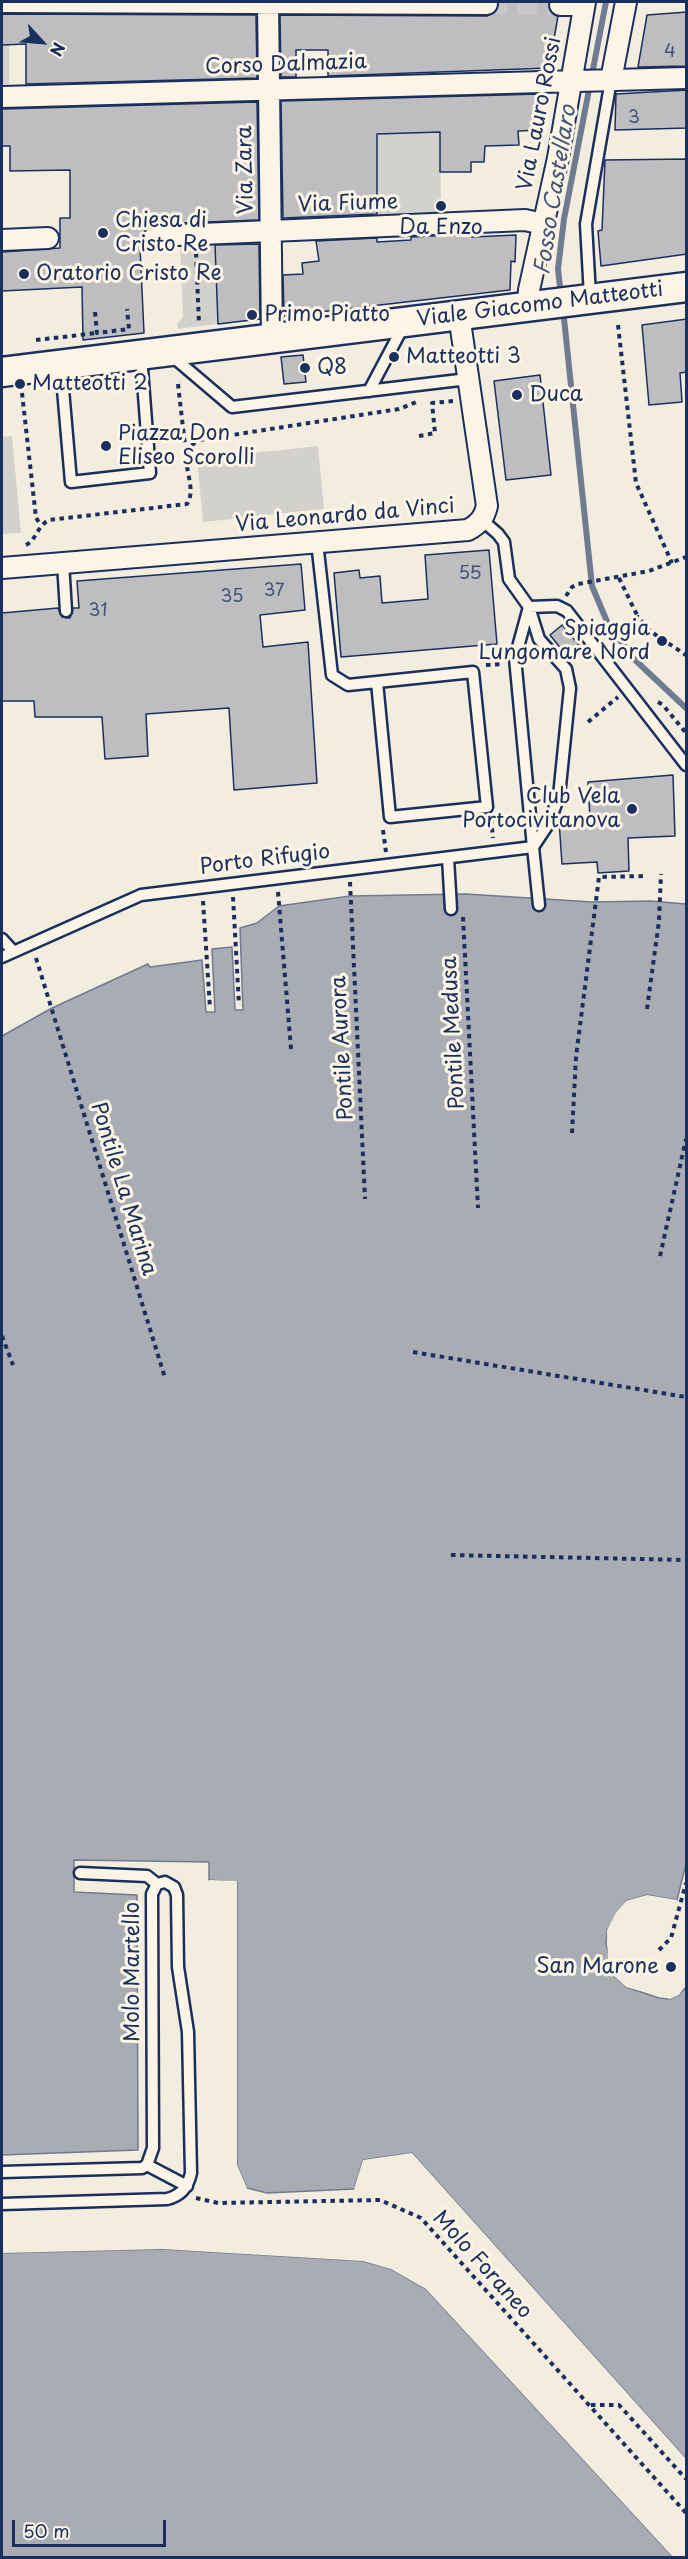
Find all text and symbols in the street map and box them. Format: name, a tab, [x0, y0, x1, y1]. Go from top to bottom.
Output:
north arrow	[12, 12, 72, 72]
street label: Via Lauro Rossi	[513, 35, 567, 193]
text: N	[45, 39, 72, 61]
house number: 4	[664, 41, 676, 63]
street label: Corso Dalmazia	[205, 50, 367, 80]
water label: Fosso Castellaro	[530, 103, 582, 277]
house number: 3	[628, 107, 640, 129]
street label: Via Zara	[233, 125, 259, 215]
street label: Via Fiume	[297, 190, 399, 218]
marker: Da Enzo	[434, 199, 448, 213]
place label: Chiesa di Cristo Re	[115, 208, 208, 258]
place label: Da Enzo	[399, 215, 483, 241]
marker: Chiesa di Cristo Re	[96, 226, 110, 240]
place label: Oratorio Cristo Re	[36, 261, 222, 287]
marker: Oratorio Cristo Re	[17, 267, 31, 281]
street label: Viale Giacomo Matteotti	[415, 277, 665, 333]
place label: Primo Piatto	[264, 302, 390, 328]
marker: Primo Piatto	[245, 308, 259, 322]
place label: Matteotti 3	[406, 344, 521, 370]
marker: Matteotti 3	[387, 350, 401, 364]
place label: Q8	[317, 355, 347, 381]
marker: Q8	[298, 361, 312, 375]
place label: Matteotti 2	[32, 371, 148, 397]
marker: Matteotti 2	[13, 377, 27, 391]
place label: Duca	[529, 382, 583, 408]
marker: Duca	[510, 388, 524, 402]
place label: Piazza Don Eliseo Scorolli	[118, 421, 255, 471]
marker: Piazza Don Eliseo Scorolli	[99, 439, 113, 453]
street label: Via Leonardo da Vinci	[234, 494, 456, 538]
house number: 55	[458, 563, 482, 585]
house number: 37	[263, 580, 285, 602]
house number: 35	[220, 586, 244, 608]
house number: 31	[89, 600, 107, 622]
place label: Spiaggia Lungomare Nord	[479, 616, 650, 666]
marker: Spiaggia Lungomare Nord	[655, 634, 669, 648]
place label: Club Vela Portocivitanova	[462, 784, 620, 834]
marker: Club Vela Portocivitanova	[625, 802, 639, 816]
street label: Porto Rifugio	[198, 840, 332, 880]
street label: Pontile Medusa	[437, 956, 471, 1110]
street label: Pontile Aurora	[327, 975, 359, 1121]
street label: Pontile La Marina	[85, 1099, 161, 1279]
street label: Molo Martello	[120, 1902, 146, 2042]
place label: San Marone	[537, 1954, 659, 1980]
marker: San Marone	[664, 1960, 678, 1974]
street label: Molo Foraneo	[427, 2206, 537, 2324]
scale bar	[15, 2508, 170, 2546]
text: 50 m	[23, 2517, 70, 2544]

